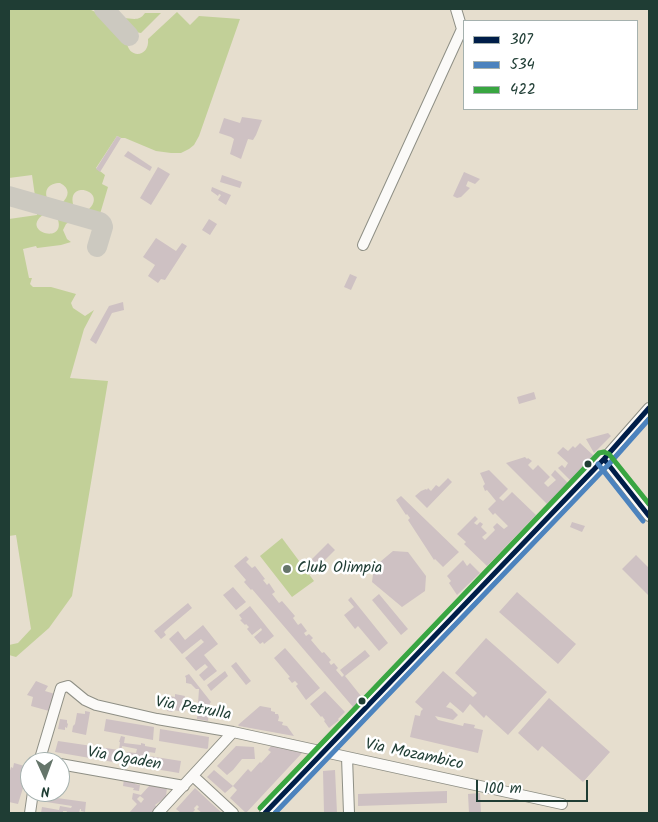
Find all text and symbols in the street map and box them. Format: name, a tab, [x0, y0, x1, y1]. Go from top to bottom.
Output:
legend	[463, 20, 638, 110]
text: 307	[510, 28, 533, 52]
text: 534	[510, 53, 535, 77]
text: 422	[510, 78, 536, 102]
unlabelled marker	[583, 459, 593, 469]
place label: Club Olimpia	[297, 559, 382, 579]
marker: Club Olimpia	[281, 563, 293, 575]
street label: Via Petrulla	[154, 694, 232, 726]
unlabelled marker	[357, 696, 367, 706]
street label: Via Mozambico	[363, 736, 465, 776]
street label: Via Ogaden	[85, 744, 163, 776]
north arrow	[20, 752, 70, 802]
scale bar	[478, 770, 590, 802]
text: 100 m	[484, 777, 522, 801]
text: N	[41, 780, 50, 802]

